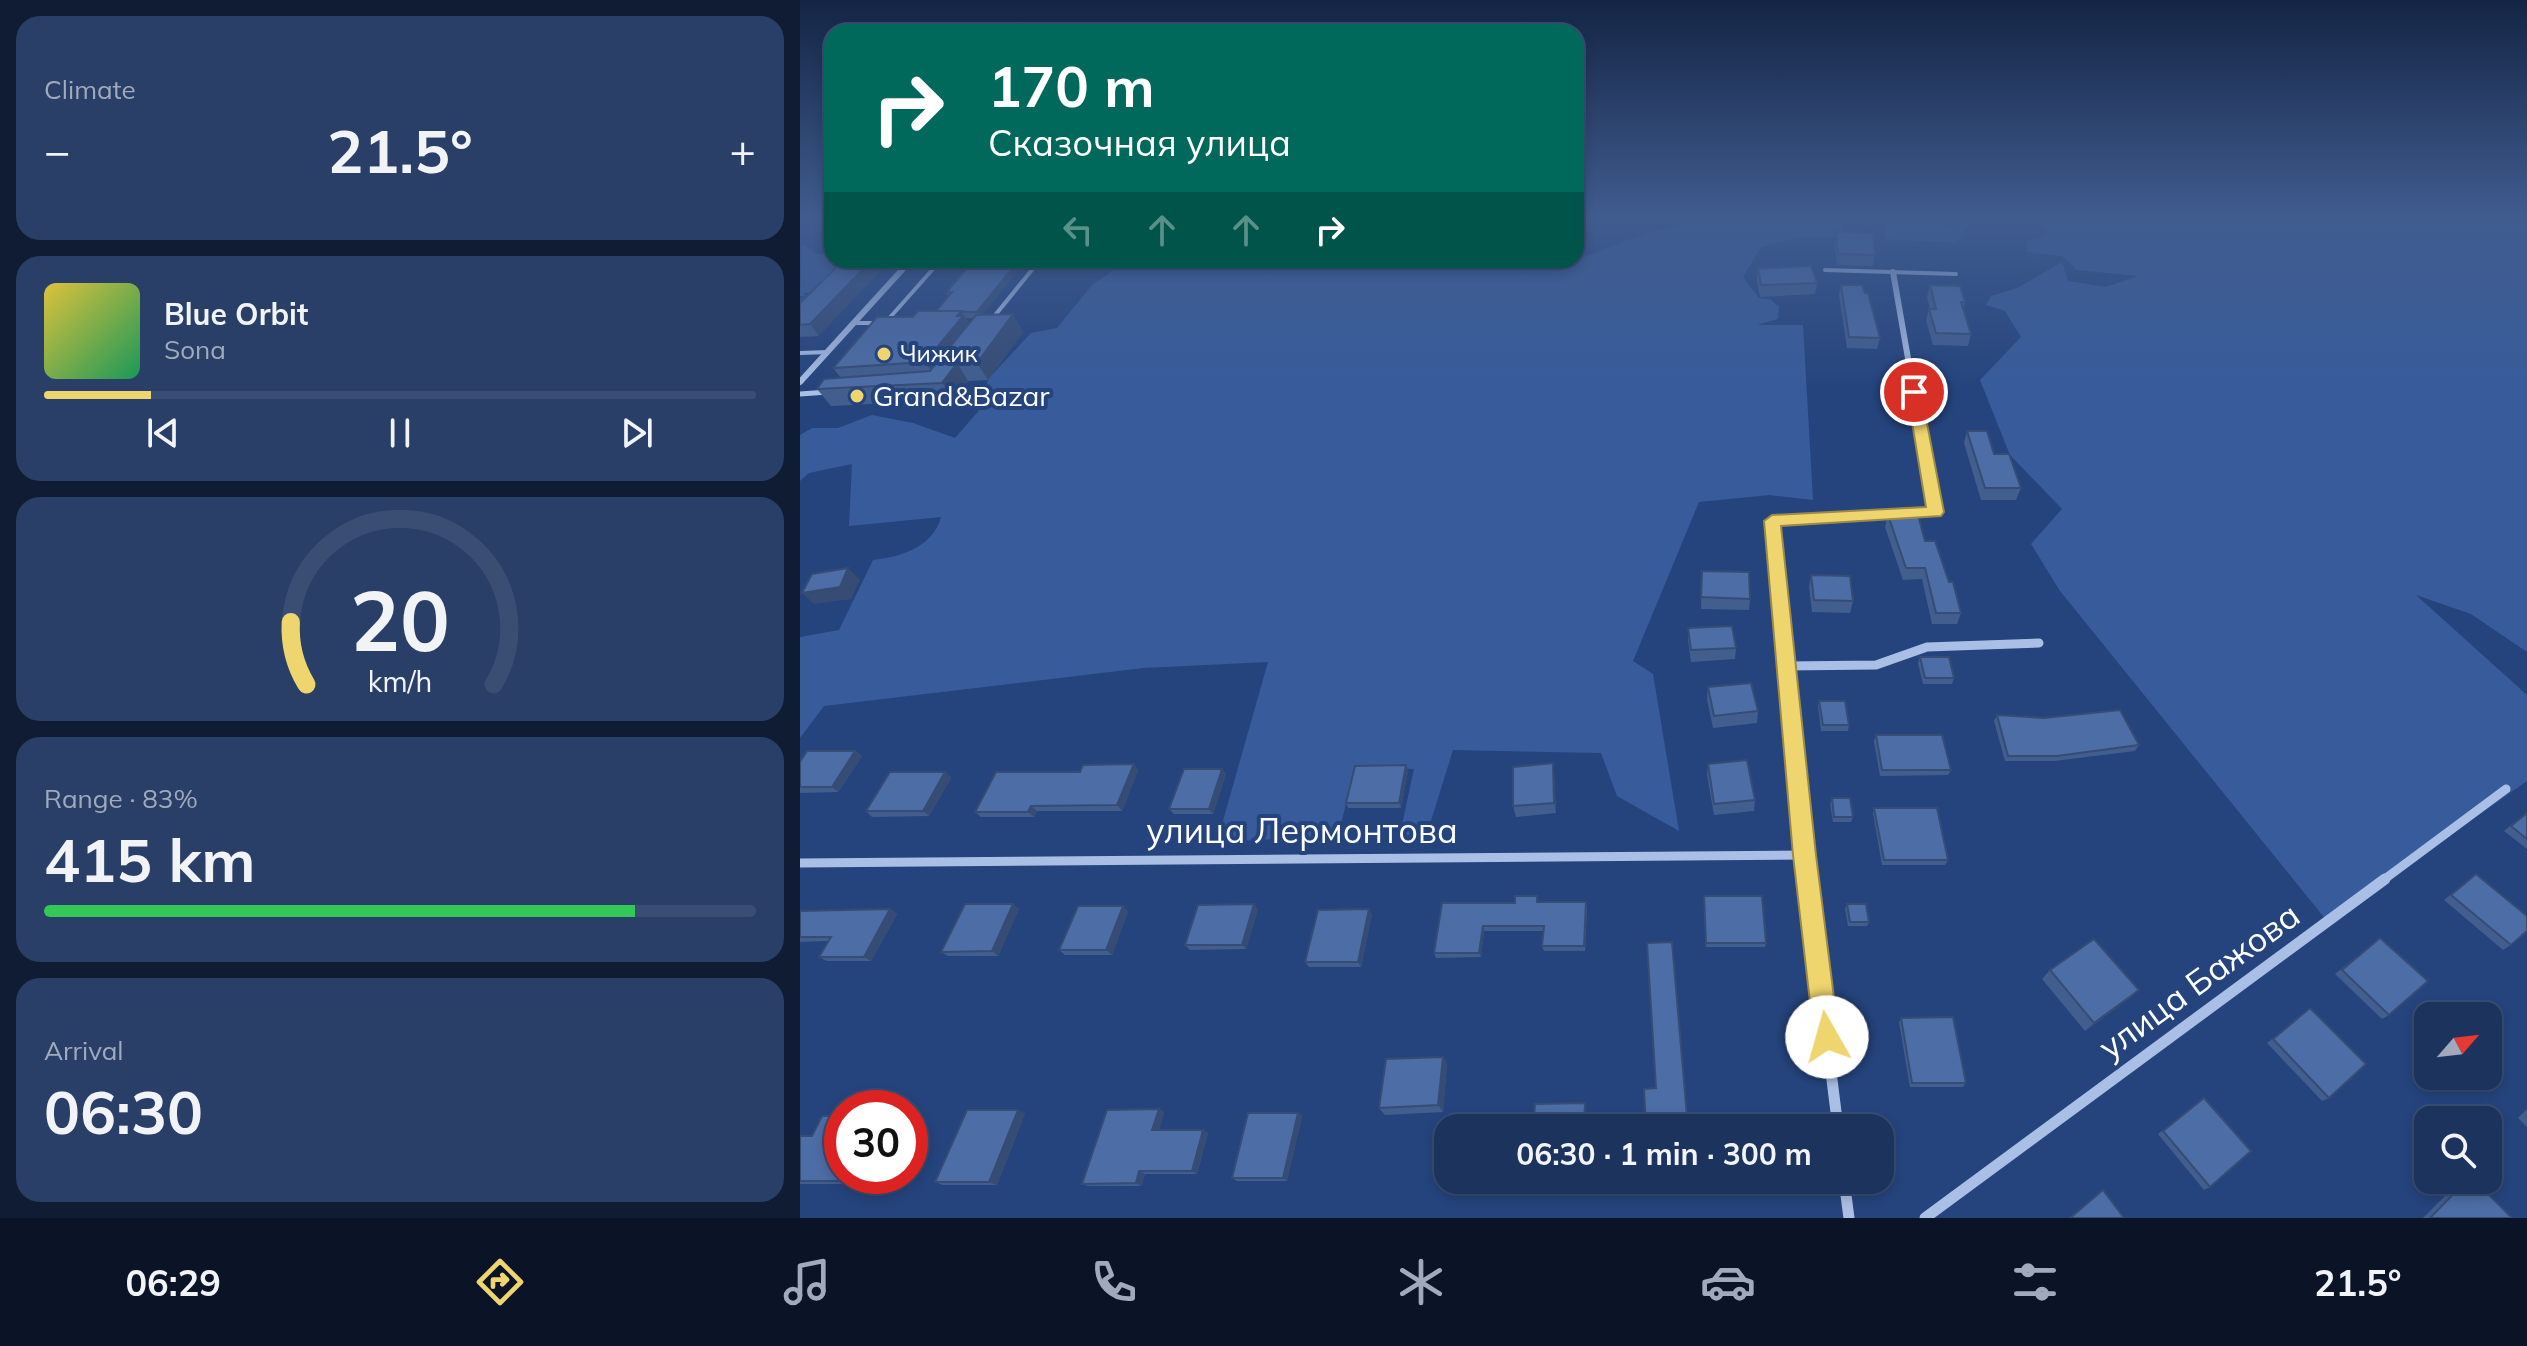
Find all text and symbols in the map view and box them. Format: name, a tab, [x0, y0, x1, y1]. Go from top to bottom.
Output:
text: 170 m	[988, 51, 1155, 121]
icon: right	[856, 56, 960, 160]
text: Climate	[44, 73, 136, 106]
text: 21.5°	[327, 113, 473, 188]
text: Сказочная улица	[988, 120, 1291, 165]
text: −	[44, 123, 70, 178]
text: +	[730, 123, 756, 178]
icon: left	[1056, 208, 1100, 252]
icon: ahead	[1140, 208, 1184, 252]
icon: ahead	[1224, 208, 1268, 252]
icon: right	[1308, 208, 1352, 252]
text: Blue Orbit	[164, 295, 308, 333]
text: Sona	[164, 333, 226, 366]
place label: Чижик	[900, 338, 978, 368]
marker: Чижик	[875, 345, 893, 363]
pin	[1880, 358, 1948, 426]
icon: arrive	[1892, 370, 1936, 414]
place label: Grand&Bazar	[873, 378, 1050, 413]
marker: Grand&Bazar	[848, 387, 866, 405]
icon: previous	[141, 411, 185, 455]
icon: pause	[378, 411, 422, 455]
icon: next	[615, 411, 659, 455]
text: 20	[350, 567, 450, 672]
text: km/h	[368, 663, 432, 699]
text: Range · 83%	[44, 782, 198, 815]
street label: улица Лермонтова	[1146, 809, 1458, 852]
text: 415 km	[44, 822, 256, 897]
street label: улица Бажова	[2090, 893, 2308, 1068]
position arrow	[1785, 995, 1869, 1079]
north arrow	[2414, 1002, 2502, 1090]
map controls	[2414, 1002, 2502, 1194]
text: Arrival	[44, 1034, 124, 1067]
text: 06:30	[44, 1074, 203, 1149]
speed limit sign: 30	[824, 1090, 928, 1194]
button: search	[2414, 1106, 2502, 1194]
text: 06:30 · 1 min · 300 m	[1516, 1135, 1812, 1173]
icon: directions	[472, 1254, 528, 1310]
icon: music	[779, 1254, 835, 1310]
icon: phone	[1086, 1254, 1142, 1310]
icon: climate	[1393, 1254, 1449, 1310]
icon: car	[1700, 1254, 1756, 1310]
icon: filters	[2007, 1254, 2063, 1310]
text: 06:29	[126, 1260, 221, 1305]
text: 21.5°	[2314, 1260, 2401, 1305]

